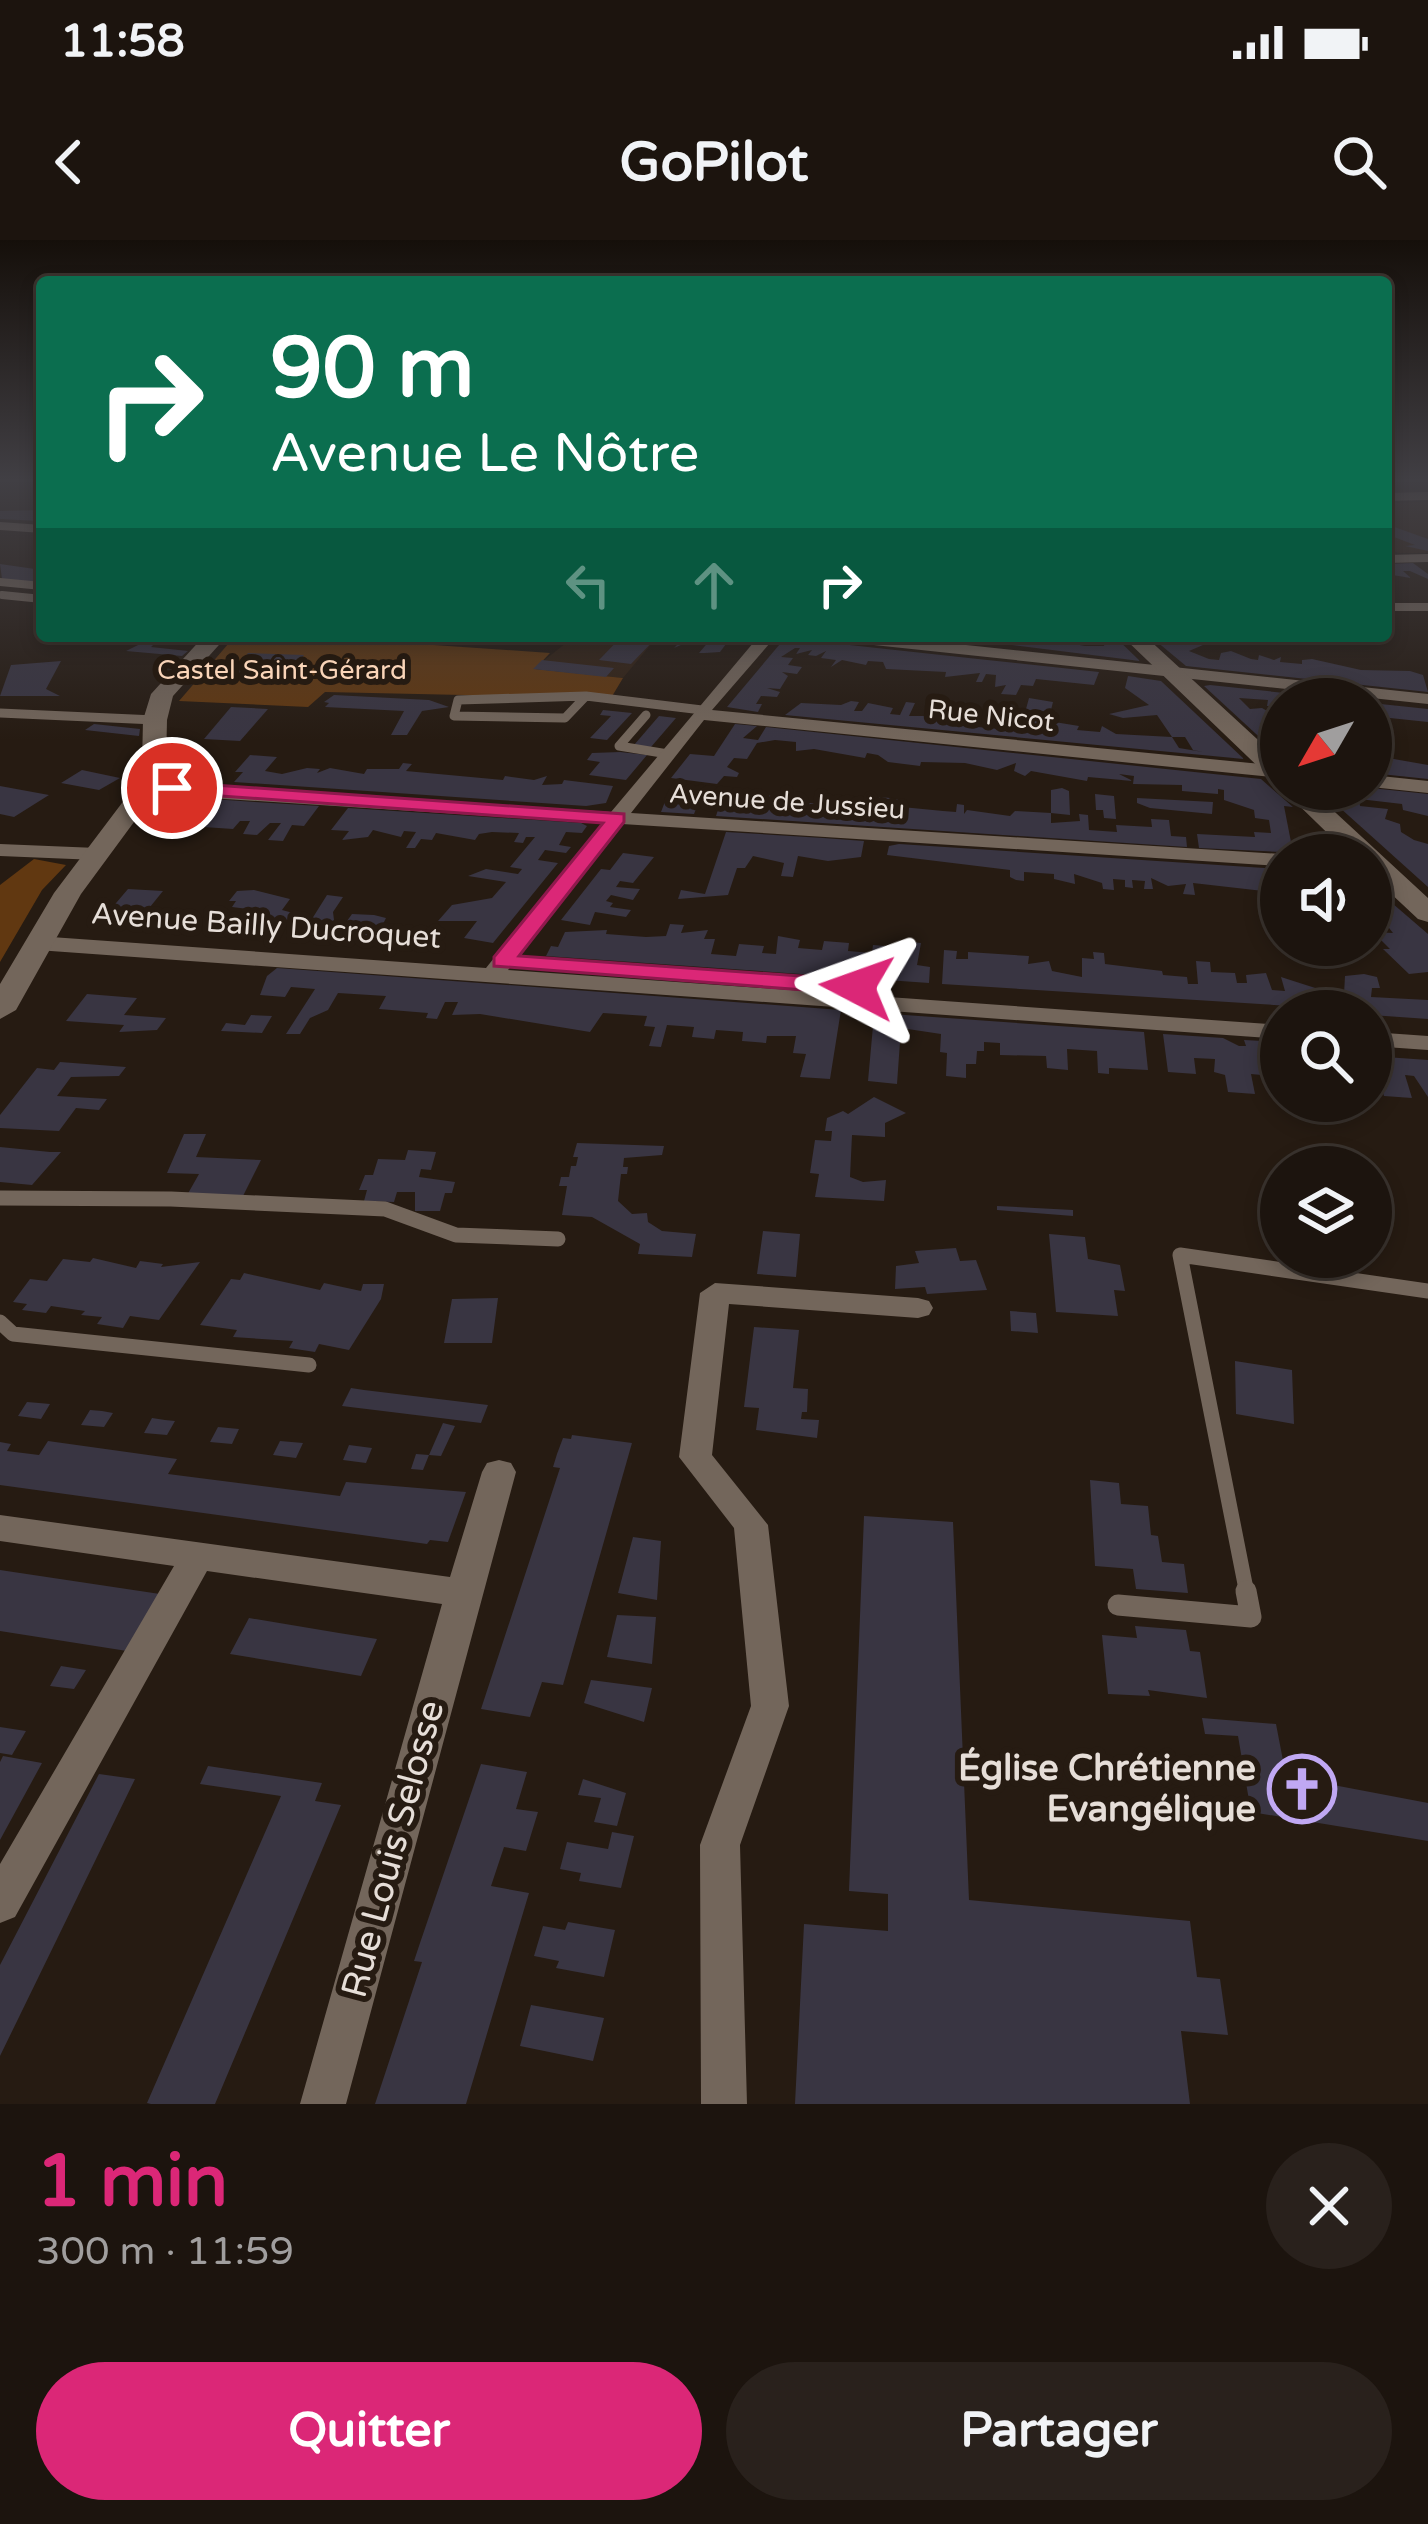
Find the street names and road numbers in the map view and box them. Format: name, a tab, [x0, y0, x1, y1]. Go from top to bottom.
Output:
street label: Rue Nicot	[926, 693, 1056, 739]
street label: Avenue de Jussieu	[668, 777, 906, 827]
street label: Avenue Bailly Ducroquet	[90, 895, 442, 957]
street label: Rue Louis Selosse	[333, 1696, 453, 2002]

